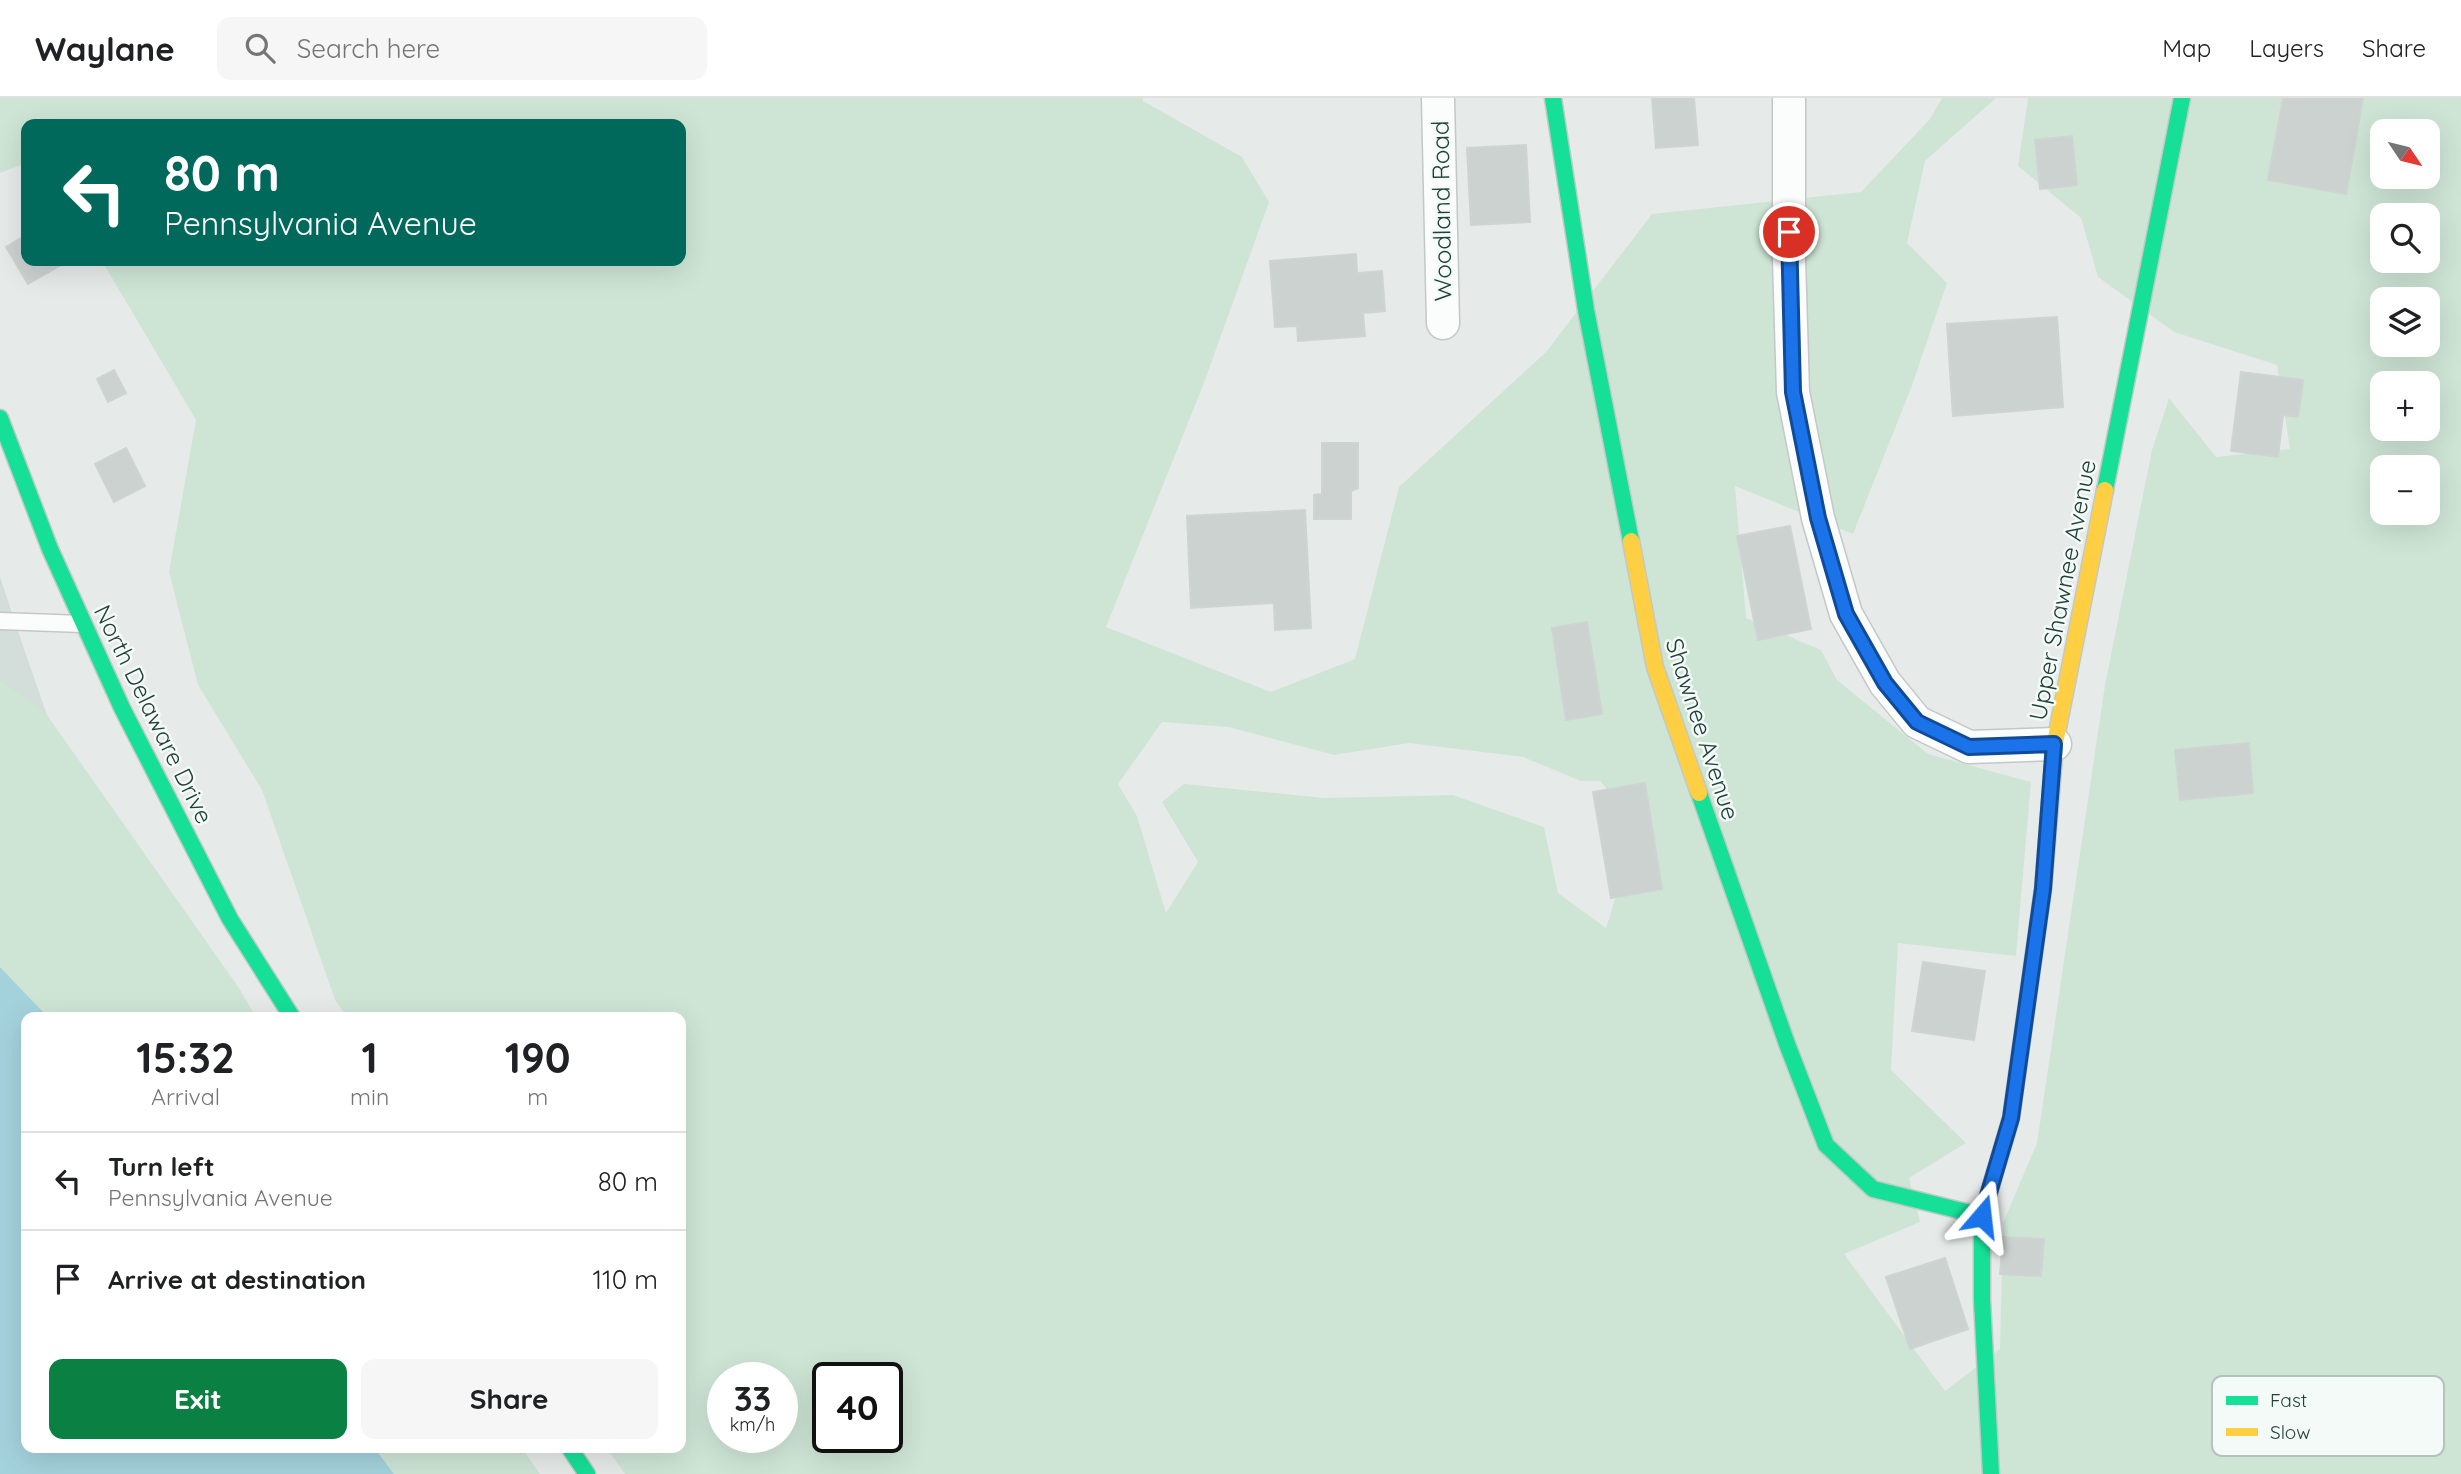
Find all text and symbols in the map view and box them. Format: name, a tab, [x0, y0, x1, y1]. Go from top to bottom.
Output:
search box	[217, 17, 707, 80]
text: Waylane	[35, 28, 175, 69]
icon: search	[241, 29, 279, 67]
text: Search here	[297, 32, 440, 65]
text: Map	[2162, 33, 2211, 63]
text: Layers	[2249, 33, 2324, 63]
text: Share	[2362, 33, 2426, 63]
north arrow	[2370, 119, 2440, 189]
map controls	[2370, 119, 2440, 525]
street label: Woodland Road	[1424, 120, 1458, 302]
text: 80 m	[164, 142, 280, 203]
icon: left	[49, 147, 140, 238]
pin	[1759, 202, 1819, 262]
text: Pennsylvania Avenue	[164, 203, 477, 243]
button: search	[2370, 203, 2440, 273]
icon: arrive	[1770, 213, 1808, 251]
button: layers	[2370, 287, 2440, 357]
button: +	[2370, 371, 2440, 441]
button: −	[2370, 455, 2440, 525]
street label: Upper Shawnee Avenue	[2022, 457, 2102, 723]
street label: North Delaware Drive	[88, 600, 220, 828]
street label: Shawnee Avenue	[1660, 634, 1746, 824]
text: 15:32	[136, 1031, 235, 1084]
text: 1	[362, 1031, 378, 1084]
text: 190	[505, 1031, 571, 1084]
text: Arrival	[151, 1082, 220, 1111]
text: min	[350, 1082, 389, 1111]
text: m	[527, 1082, 548, 1111]
text: Turn left	[108, 1150, 215, 1183]
icon: left	[49, 1162, 87, 1200]
text: 80 m	[598, 1165, 658, 1198]
position arrow	[1945, 1179, 2019, 1253]
text: Pennsylvania Avenue	[108, 1183, 333, 1212]
icon: arrive	[49, 1260, 87, 1298]
text: Arrive at destination	[108, 1263, 366, 1296]
text: 110 m	[592, 1263, 658, 1296]
button: Exit	[49, 1359, 347, 1439]
button: Share	[361, 1359, 658, 1439]
speed limit sign: 40	[812, 1362, 903, 1453]
text: 33	[734, 1376, 771, 1420]
legend	[2212, 1376, 2444, 1456]
text: Fast	[2270, 1388, 2307, 1412]
text: km/h	[730, 1413, 775, 1436]
text: Slow	[2270, 1420, 2311, 1444]

